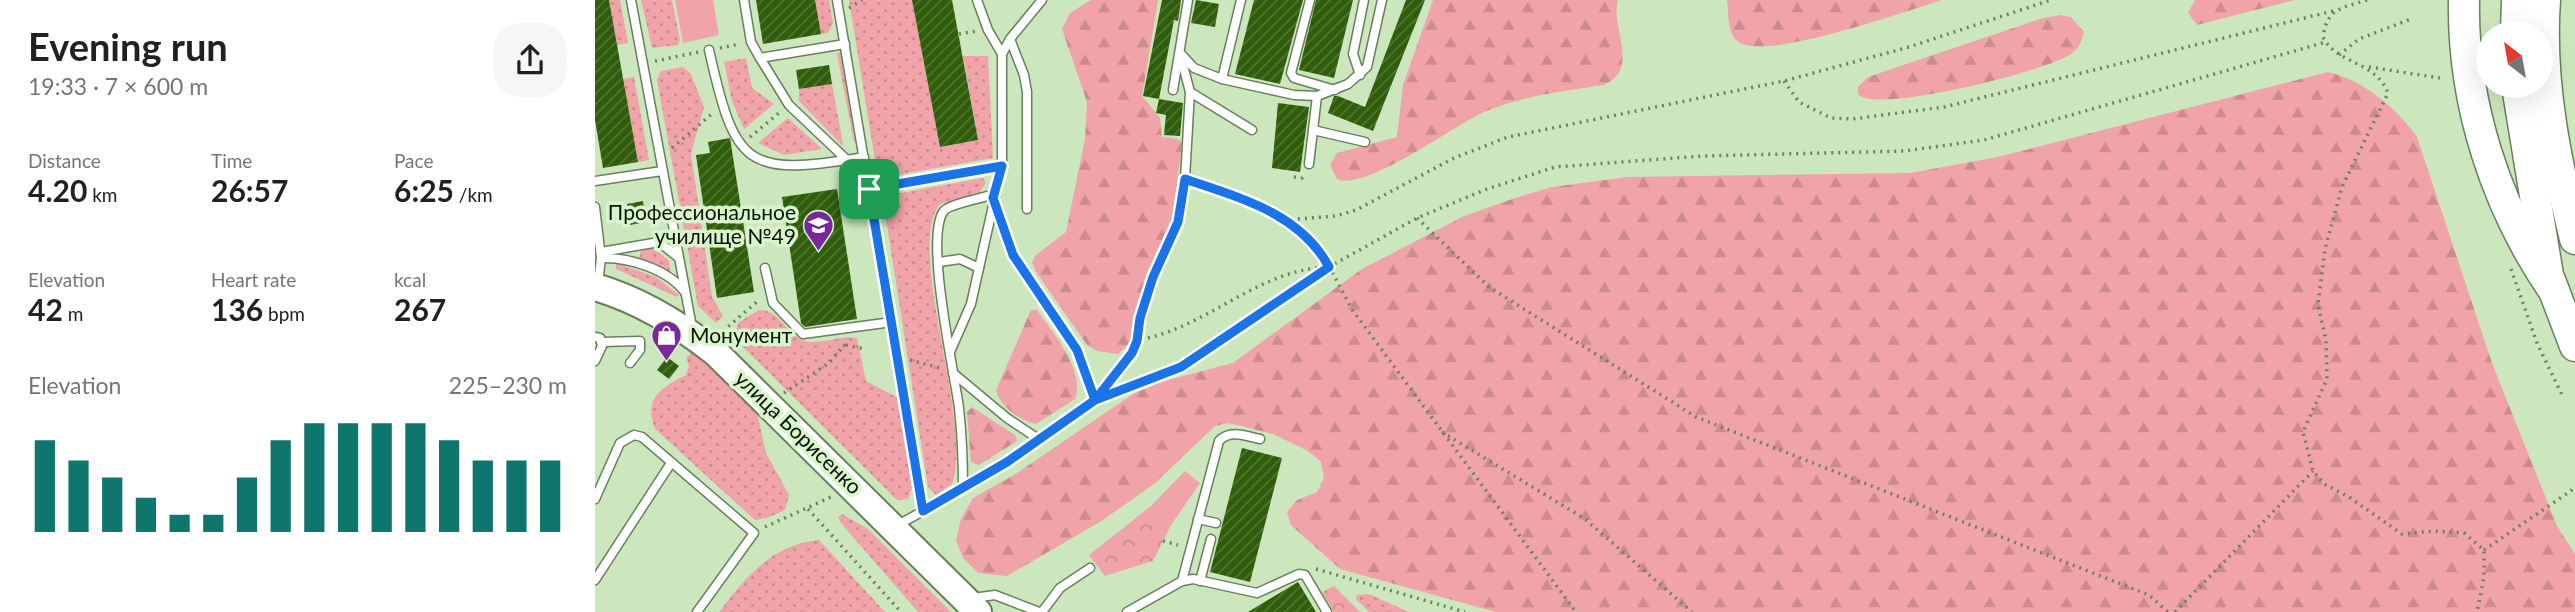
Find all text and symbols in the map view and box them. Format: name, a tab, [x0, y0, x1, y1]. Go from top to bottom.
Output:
north arrow	[2476, 21, 2553, 98]
map controls	[2476, 21, 2553, 98]
text: Evening run	[28, 23, 228, 69]
button: share	[493, 23, 567, 97]
text: 19:33 · 7 × 600 m	[28, 72, 208, 100]
text: Distance	[28, 149, 101, 172]
text: Time	[211, 149, 252, 172]
text: Pace	[394, 149, 433, 172]
pin	[839, 159, 899, 219]
icon: arrive	[850, 170, 888, 208]
text: 4.20	[28, 172, 87, 208]
text: 26:57	[211, 172, 288, 208]
text: 6:25	[394, 172, 454, 208]
text: km	[87, 183, 117, 206]
text: /km	[454, 183, 493, 206]
place label: Профессиональное училище №49	[608, 199, 796, 248]
school or university icon: Профессиональное училище №49	[802, 208, 836, 252]
text: Elevation	[28, 268, 105, 291]
text: Heart rate	[211, 268, 296, 291]
text: kcal	[394, 268, 426, 291]
text: 42	[28, 291, 63, 327]
text: 136	[211, 291, 263, 327]
text: 267	[394, 291, 446, 327]
text: m	[63, 302, 83, 325]
text: bpm	[263, 302, 305, 325]
shop icon: Монумент	[650, 319, 684, 363]
place label: Монумент	[690, 322, 792, 347]
street label: улица Борисенко	[730, 365, 868, 499]
text: Elevation	[28, 371, 121, 399]
text: 225–230 m	[449, 371, 567, 399]

